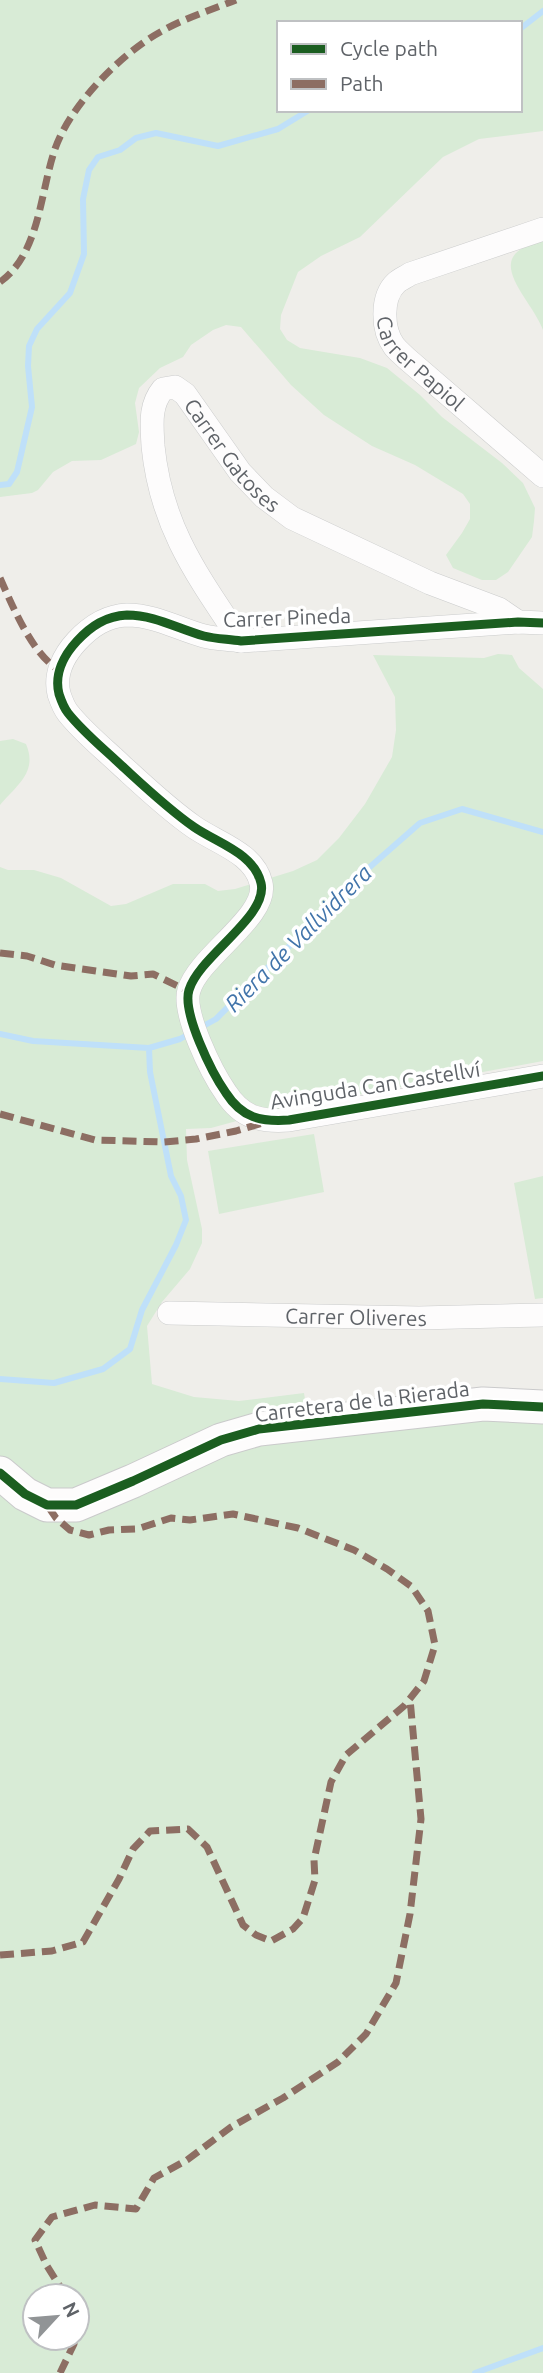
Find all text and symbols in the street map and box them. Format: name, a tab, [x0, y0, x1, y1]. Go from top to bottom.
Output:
legend	[277, 21, 522, 112]
text: Cycle path	[340, 36, 438, 60]
text: Path	[340, 71, 383, 95]
street label: Carrer Papiol	[373, 315, 470, 415]
street label: Carrer Gatoses	[180, 394, 285, 517]
street label: Carrer Pineda	[222, 603, 352, 631]
water label: Riera de Vallvidrera	[220, 860, 376, 1016]
street label: Avinguda Can Castellví	[268, 1056, 483, 1113]
street label: Carrer Oliveres	[285, 1303, 427, 1330]
street label: Carretera de la Rierada	[253, 1376, 471, 1426]
north arrow	[21, 2282, 91, 2352]
text: N	[58, 2298, 84, 2321]

